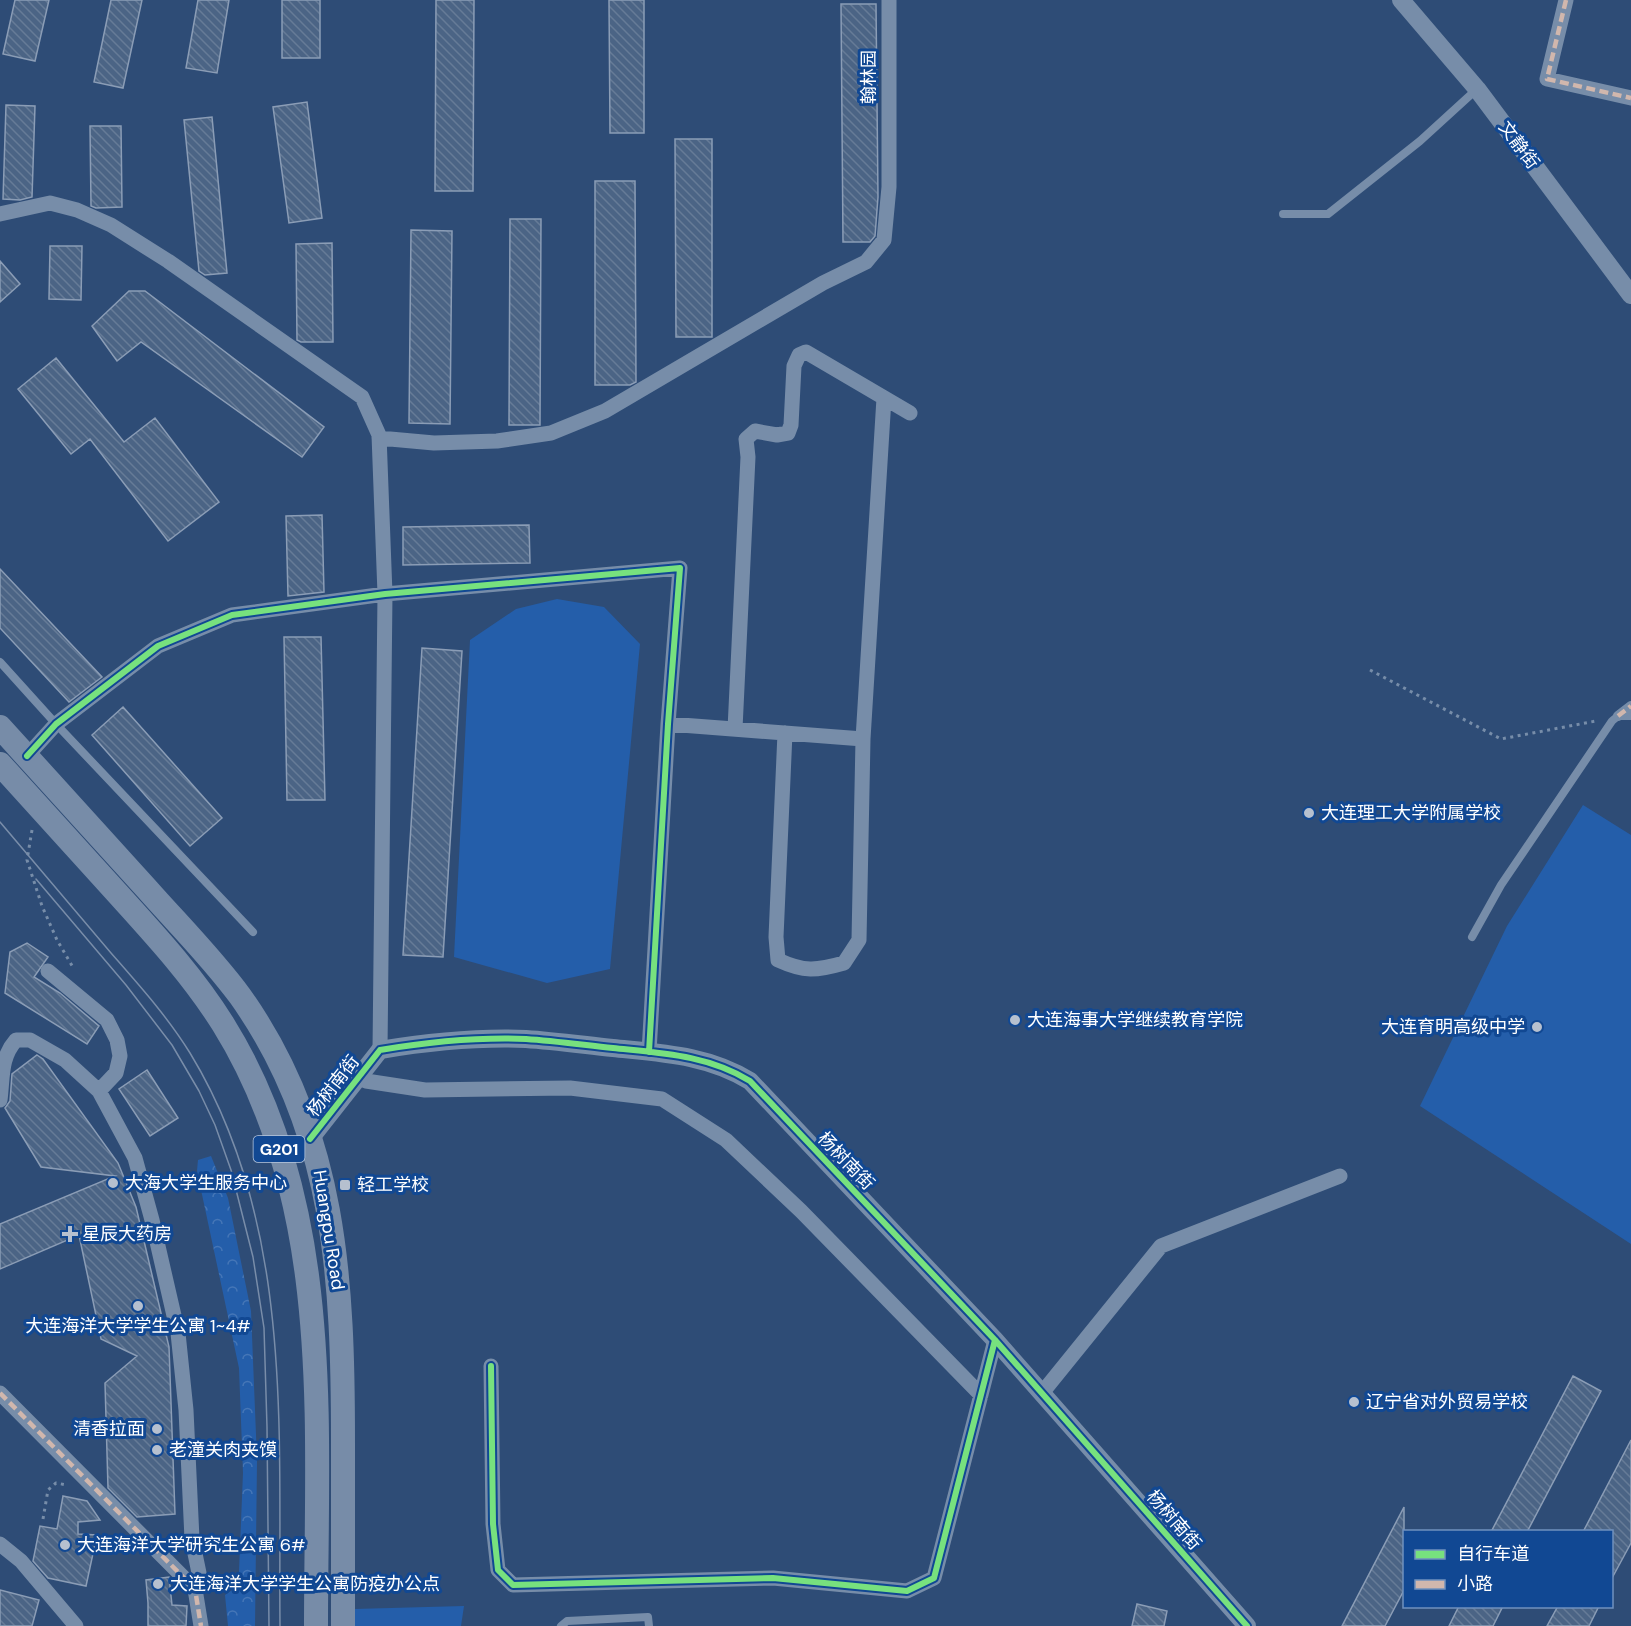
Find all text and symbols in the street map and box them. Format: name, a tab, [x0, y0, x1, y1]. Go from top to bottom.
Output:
street label: 翰林园	[857, 50, 881, 104]
street label: 文静街	[1493, 116, 1545, 174]
place label: 大连理工大学附属学校	[1321, 801, 1501, 825]
marker: 大连理工大学附属学校	[1302, 806, 1316, 820]
place label: 大连海事大学继续教育学院	[1027, 1008, 1243, 1032]
marker: 大连海事大学继续教育学院	[1008, 1013, 1022, 1027]
place label: 大连育明高级中学	[1381, 1015, 1525, 1039]
marker: 大连育明高级中学	[1530, 1020, 1544, 1034]
street label: 杨树南街	[301, 1050, 365, 1122]
street label: 杨树南街	[812, 1127, 880, 1195]
road number: G201	[254, 1136, 304, 1162]
street label: Huangpu Road	[308, 1168, 350, 1292]
place label: 大海大学生服务中心	[125, 1171, 287, 1195]
place label: 轻工学校	[357, 1173, 429, 1197]
marker: 大海大学生服务中心	[106, 1176, 120, 1190]
marker: 轻工学校	[338, 1178, 352, 1192]
place label: 星辰大药房	[82, 1222, 172, 1246]
marker: 星辰大药房	[63, 1227, 77, 1241]
marker: 大连海洋大学学生公寓 1~4#	[131, 1299, 145, 1313]
place label: 大连海洋大学学生公寓 1~4#	[25, 1314, 251, 1338]
place label: 辽宁省对外贸易学校	[1366, 1390, 1528, 1414]
marker: 辽宁省对外贸易学校	[1347, 1395, 1361, 1409]
place label: 清香拉面	[73, 1417, 145, 1441]
marker: 清香拉面	[150, 1422, 164, 1436]
place label: 老潼关肉夹馍	[169, 1438, 277, 1462]
marker: 老潼关肉夹馍	[150, 1443, 164, 1457]
street label: 杨树南街	[1141, 1485, 1207, 1555]
legend	[1403, 1530, 1613, 1608]
place label: 大连海洋大学研究生公寓 6#	[77, 1533, 306, 1557]
marker: 大连海洋大学研究生公寓 6#	[58, 1538, 72, 1552]
text: 自行车道	[1457, 1542, 1529, 1566]
place label: 大连海洋大学学生公寓防疫办公点	[170, 1572, 440, 1596]
text: 小路	[1457, 1572, 1493, 1596]
marker: 大连海洋大学学生公寓防疫办公点	[151, 1577, 165, 1591]

